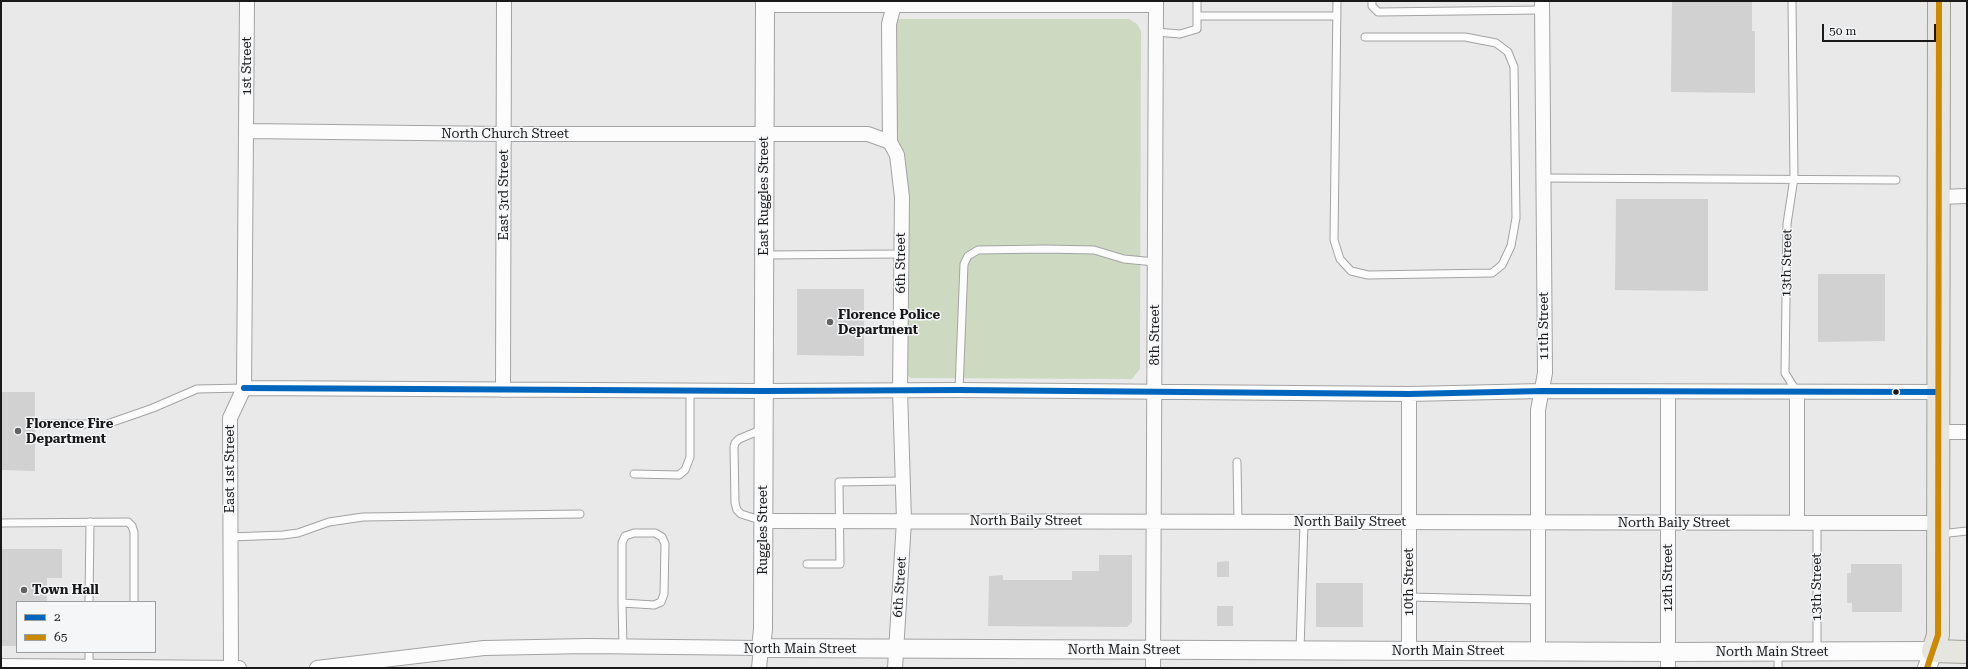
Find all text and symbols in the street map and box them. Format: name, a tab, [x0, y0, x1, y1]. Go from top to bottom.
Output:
scale bar	[1824, 16, 1938, 42]
text: 50 m	[1829, 24, 1856, 38]
street label: 1st Street	[239, 37, 255, 95]
street label: North Church Street	[441, 126, 569, 142]
street label: East Ruggles Street	[756, 136, 772, 256]
street label: East 3rd Street	[496, 149, 512, 241]
street label: 13th Street	[1779, 229, 1795, 297]
street label: 6th Street	[893, 232, 909, 294]
street label: 11th Street	[1536, 292, 1552, 360]
street label: 8th Street	[1147, 304, 1163, 366]
place label: Florence Police Department	[838, 307, 940, 338]
marker: Florence Police Department	[825, 317, 835, 327]
unlabelled marker	[1891, 387, 1901, 397]
place label: Florence Fire Department	[26, 416, 113, 447]
street label: East 1st Street	[222, 425, 238, 513]
marker: Florence Fire Department	[13, 426, 23, 436]
street label: Ruggles Street	[755, 485, 771, 575]
street label: North Baily Street	[970, 513, 1082, 529]
street label: North Baily Street	[1294, 514, 1406, 530]
street label: North Baily Street	[1618, 515, 1730, 531]
street label: 12th Street	[1660, 544, 1676, 612]
street label: 10th Street	[1401, 548, 1417, 616]
street label: 13th Street	[1809, 553, 1825, 621]
street label: 6th Street	[890, 556, 910, 618]
place label: Town Hall	[32, 582, 99, 598]
marker: Town Hall	[19, 585, 29, 595]
legend	[16, 601, 156, 653]
text: 2	[54, 610, 61, 624]
text: 65	[54, 630, 67, 644]
street label: North Main Street	[744, 641, 856, 657]
street label: North Main Street	[1068, 642, 1180, 658]
street label: North Main Street	[1392, 643, 1504, 659]
street label: North Main Street	[1716, 644, 1828, 660]

